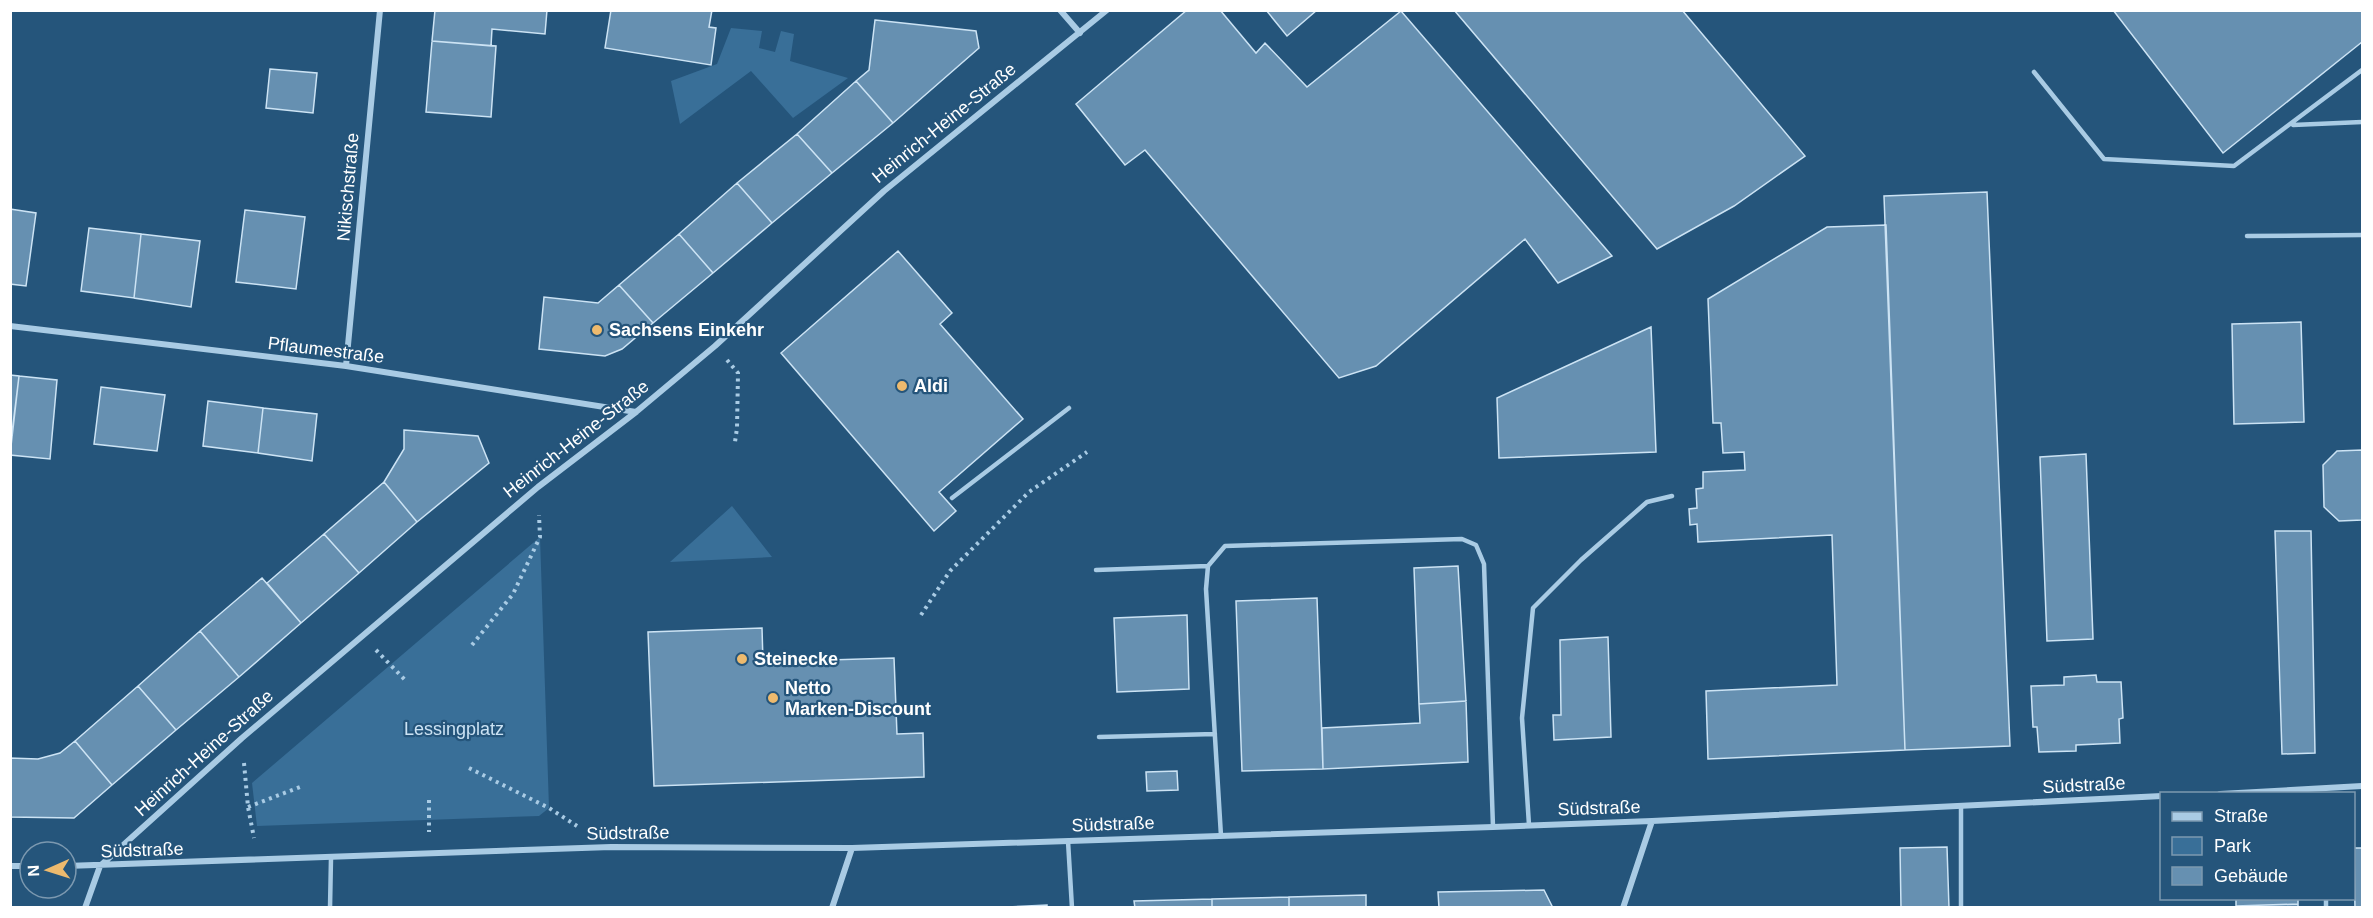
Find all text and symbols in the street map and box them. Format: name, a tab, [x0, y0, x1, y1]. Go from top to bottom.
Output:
street label: Heinrich-Heine-Straße	[868, 59, 1020, 187]
street label: Nikischstraße	[333, 132, 363, 242]
place label: Sachsens Einkehr	[609, 320, 764, 340]
marker: Sachsens Einkehr	[590, 323, 604, 337]
street label: Pflaumestraße	[267, 333, 385, 367]
street label: Heinrich-Heine-Straße	[499, 376, 653, 502]
place label: Aldi	[914, 376, 948, 396]
marker: Aldi	[895, 379, 909, 393]
place label: Steinecke	[754, 649, 838, 669]
marker: Steinecke	[735, 652, 749, 666]
place label: Netto Marken-Discount	[785, 678, 931, 719]
street label: Heinrich-Heine-Straße	[131, 686, 277, 820]
marker: Netto Marken-Discount	[766, 691, 780, 705]
park label: Lessingplatz	[404, 719, 504, 739]
street label: Südstraße	[2042, 773, 2126, 797]
legend	[2160, 792, 2355, 900]
street label: Südstraße	[1557, 797, 1641, 819]
text: Straße	[2214, 806, 2268, 826]
street label: Südstraße	[1071, 813, 1155, 835]
street label: Südstraße	[586, 822, 670, 844]
text: Park	[2214, 836, 2252, 856]
street label: Südstraße	[100, 839, 184, 861]
north arrow	[18, 840, 78, 900]
text: N	[25, 865, 42, 877]
text: Gebäude	[2214, 866, 2288, 886]

